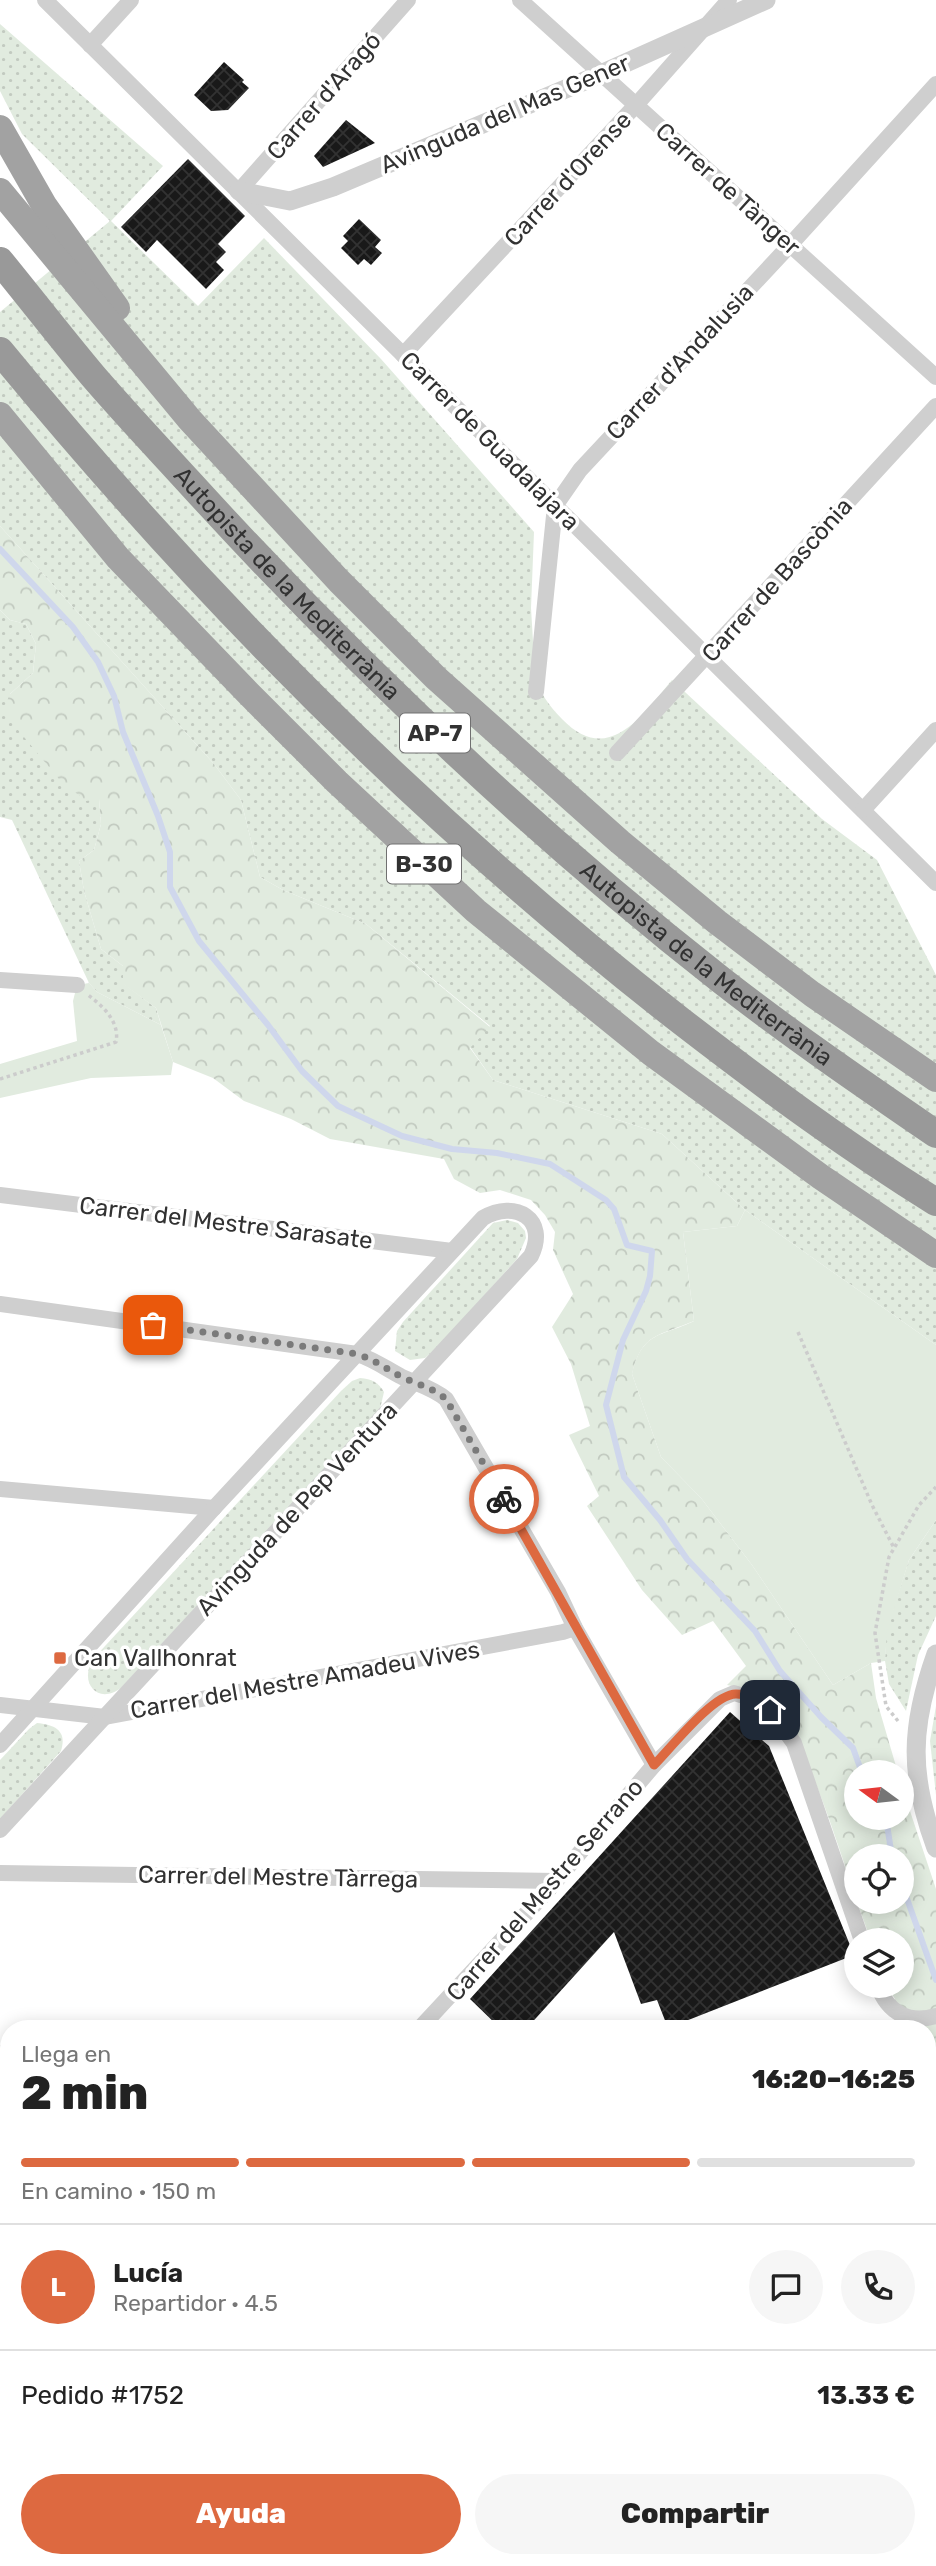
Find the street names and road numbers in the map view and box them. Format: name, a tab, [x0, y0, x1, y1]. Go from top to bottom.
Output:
street label: Carrer d'Aragó	[261, 27, 387, 165]
street label: Avinguda del Mas Gener	[376, 49, 634, 179]
street label: Carrer d'Orense	[499, 106, 637, 252]
street label: Carrer de Tànger	[650, 117, 806, 261]
street label: Carrer d'Andalusia	[601, 278, 759, 446]
street label: Carrer de Guadalajara	[395, 346, 585, 536]
street label: Autopista de la Mediterrània	[168, 461, 406, 706]
street label: Carrer de Bascònia	[696, 492, 858, 668]
road number: AP-7	[400, 713, 470, 752]
road number: B-30	[387, 844, 461, 884]
street label: Autopista de la Mediterrània	[574, 856, 838, 1072]
street label: Carrer del Mestre Sarasate	[78, 1191, 374, 1255]
street label: Avinguda de Pep Ventura	[191, 1397, 403, 1621]
street label: Carrer del Mestre Amadeu Vives	[128, 1635, 482, 1725]
street label: Carrer del Mestre Serrano	[441, 1773, 649, 2007]
street label: Carrer del Mestre Tàrrega	[138, 1861, 418, 1893]

